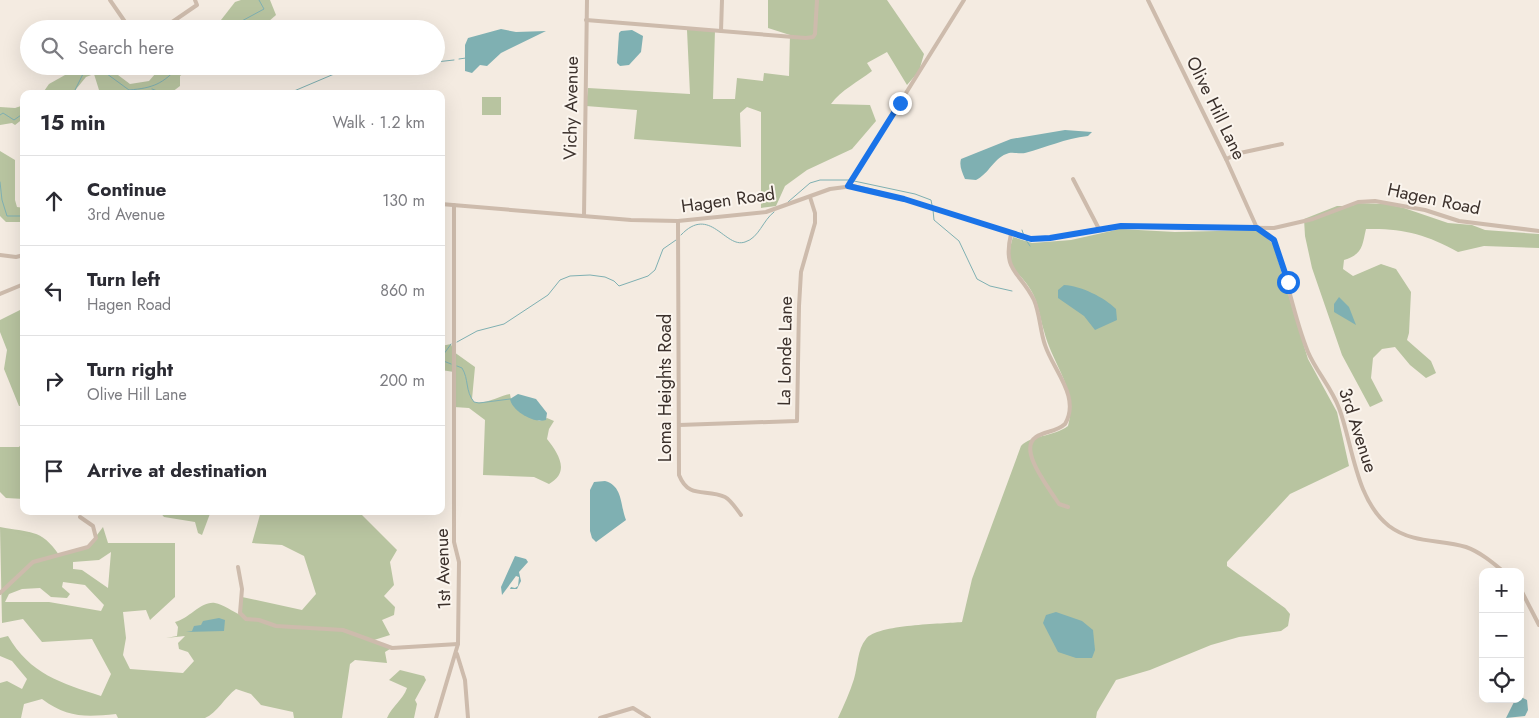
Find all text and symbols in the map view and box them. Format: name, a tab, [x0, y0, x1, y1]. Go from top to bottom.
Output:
search box	[20, 20, 445, 75]
icon: search	[38, 34, 66, 62]
text: Search here	[78, 34, 174, 61]
street label: Olive Hill Lane	[1180, 52, 1252, 164]
street label: Vichy Avenue	[557, 56, 585, 160]
route end	[889, 92, 912, 115]
text: 15 min	[40, 108, 106, 138]
text: Walk · 1.2 km	[333, 111, 425, 134]
text: Continue	[87, 176, 166, 203]
street label: Hagen Road	[1385, 176, 1483, 222]
street label: Hagen Road	[679, 181, 777, 219]
icon: ahead	[40, 187, 68, 215]
text: 130 m	[382, 189, 425, 212]
text: 3rd Avenue	[87, 203, 165, 226]
text: Turn left	[87, 266, 160, 293]
route start	[1277, 271, 1300, 294]
icon: left	[40, 277, 68, 305]
text: 860 m	[380, 279, 425, 302]
text: Hagen Road	[87, 293, 171, 316]
street label: La Londe Lane	[771, 296, 799, 406]
street label: Loma Heights Road	[652, 314, 678, 462]
text: Turn right	[87, 356, 173, 383]
icon: right	[40, 367, 68, 395]
text: 200 m	[379, 369, 425, 392]
text: Olive Hill Lane	[87, 383, 187, 406]
street label: 3rd Avenue	[1332, 384, 1384, 476]
icon: arrive	[40, 457, 68, 485]
text: Arrive at destination	[87, 457, 267, 484]
street label: 1st Avenue	[429, 528, 457, 610]
map controls	[1479, 568, 1524, 703]
button: +	[1479, 568, 1524, 613]
button: −	[1479, 613, 1524, 658]
button: locate	[1479, 658, 1524, 703]

